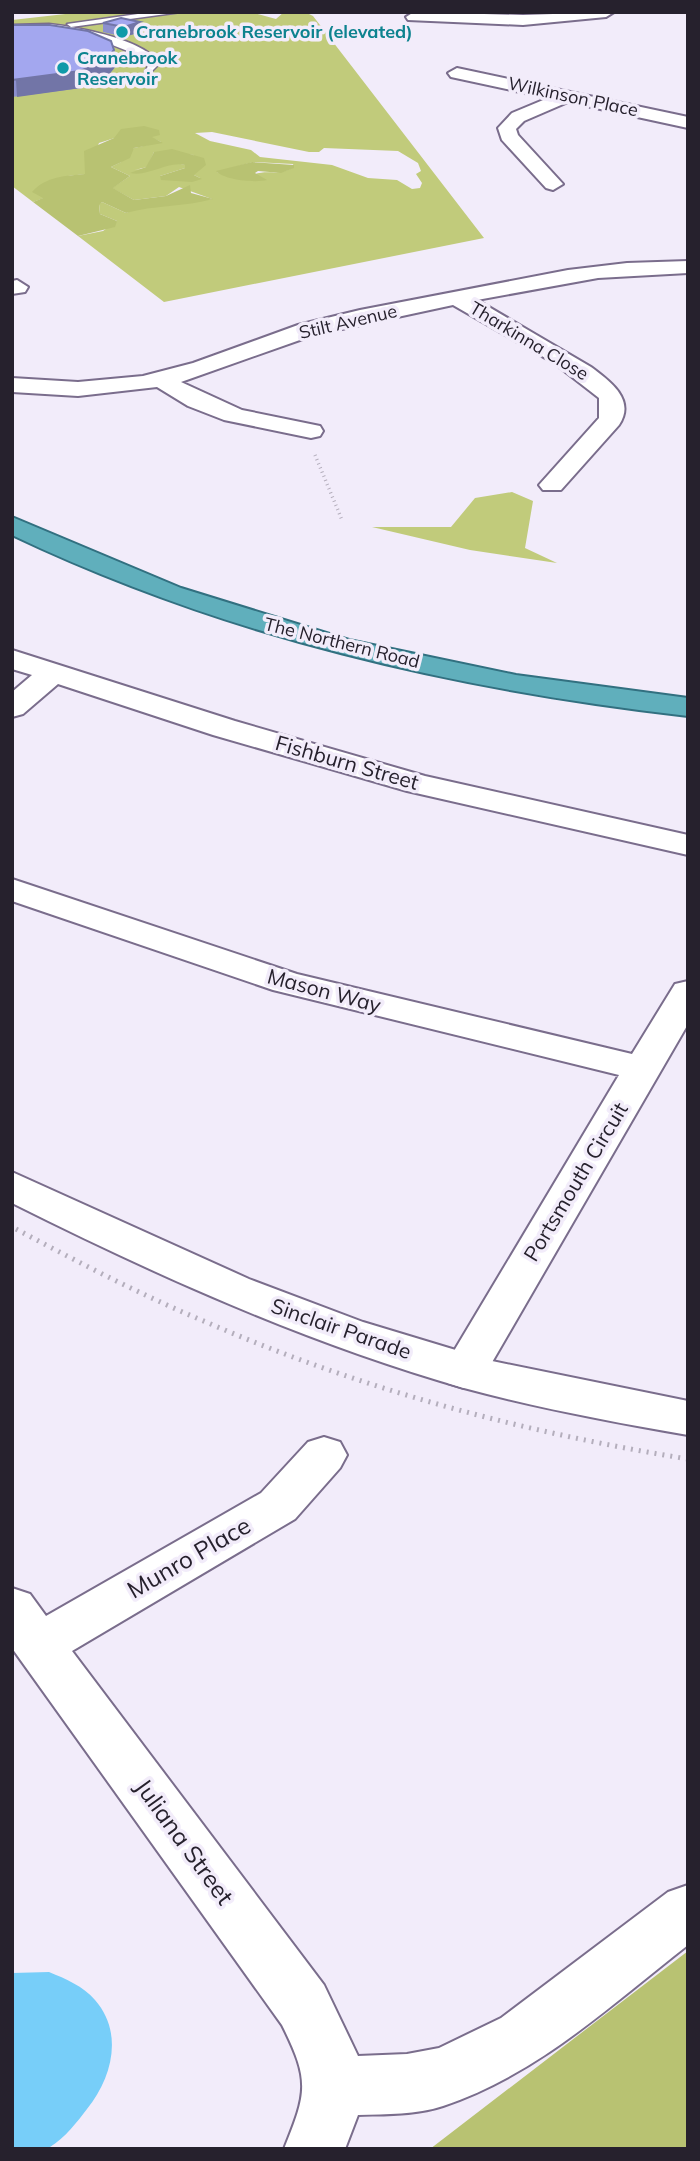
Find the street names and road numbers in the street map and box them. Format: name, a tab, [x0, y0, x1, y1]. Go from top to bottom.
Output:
street label: Wilkinson Place	[506, 71, 640, 122]
street label: Tharkinna Close	[466, 296, 593, 385]
street label: Stilt Avenue	[297, 299, 399, 344]
street label: The Northern Road	[262, 612, 422, 673]
street label: Fishburn Street	[273, 729, 422, 795]
street label: Mason Way	[265, 962, 384, 1018]
street label: Portsmouth Circuit	[518, 1097, 633, 1266]
street label: Sinclair Parade	[268, 1292, 415, 1364]
street label: Munro Place	[121, 1510, 256, 1604]
street label: Juliana Street	[129, 1772, 241, 1910]

